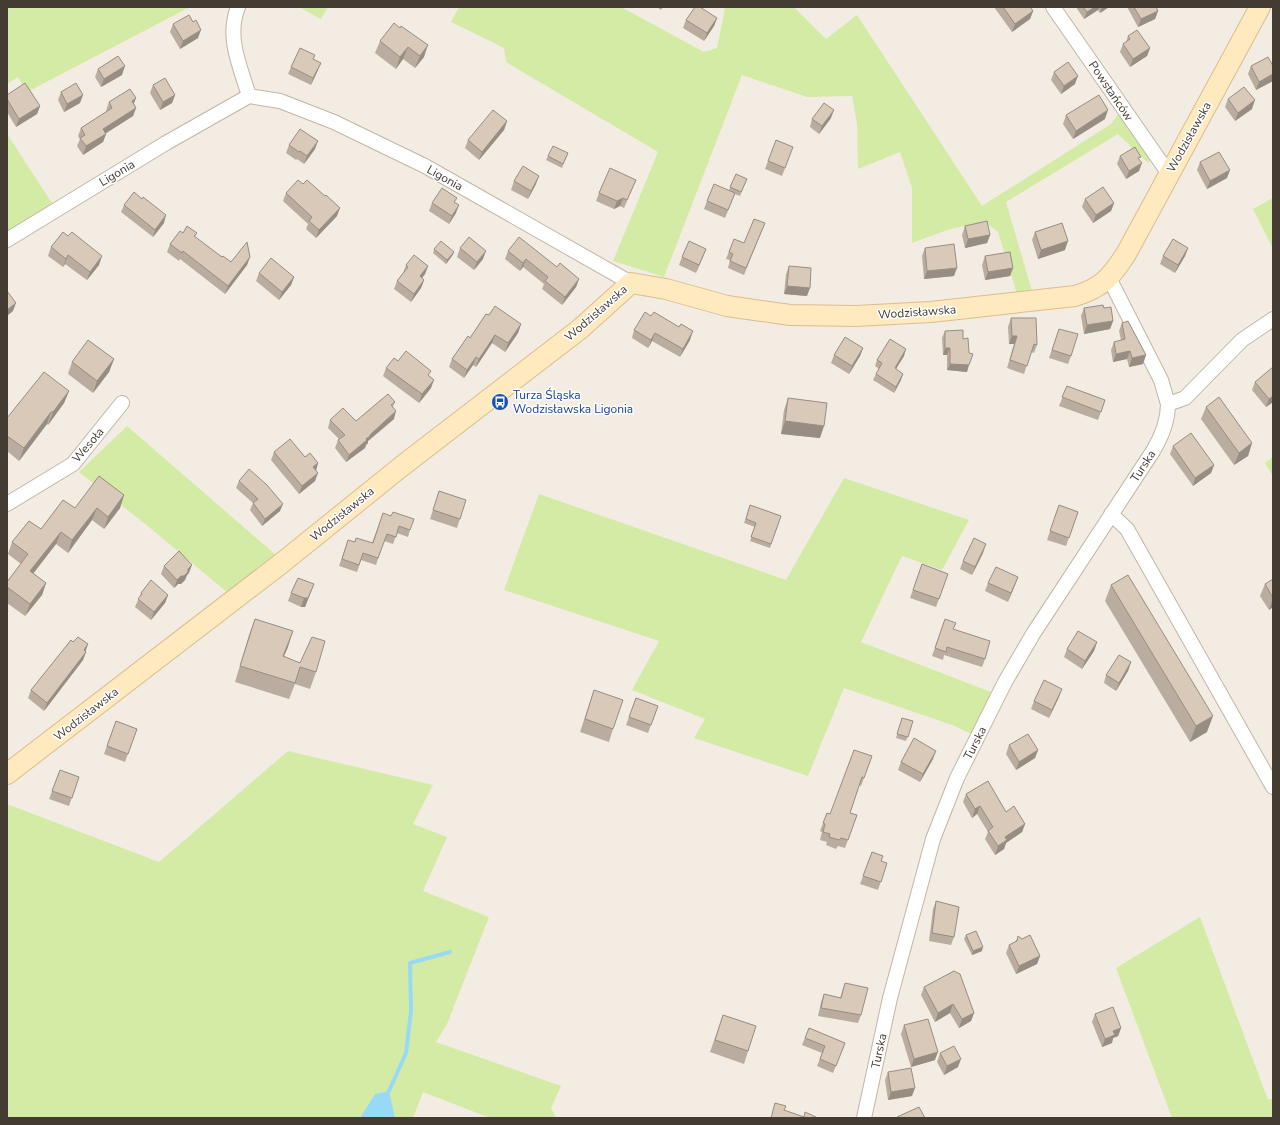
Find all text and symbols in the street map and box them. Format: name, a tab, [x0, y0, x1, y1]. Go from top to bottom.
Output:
street label: Powstańców	[1085, 58, 1137, 124]
street label: Wodzisławska	[1163, 99, 1215, 175]
street label: Ligonia	[96, 156, 138, 190]
street label: Ligonia	[424, 162, 466, 194]
street label: Wodzisławska	[561, 281, 631, 345]
street label: Wodzisławska	[877, 301, 957, 323]
place label: Turza Śląska Wodzisławska Ligonia	[513, 387, 633, 417]
bus stop icon: Turza Śląska Wodzisławska Ligonia	[490, 392, 510, 412]
street label: Wesoła	[69, 424, 107, 466]
street label: Turska	[1127, 447, 1159, 485]
street label: Wodzisławska	[307, 483, 377, 545]
street label: Wodzisławska	[50, 684, 122, 744]
street label: Turska	[960, 724, 990, 762]
street label: Turska	[867, 1032, 891, 1070]

